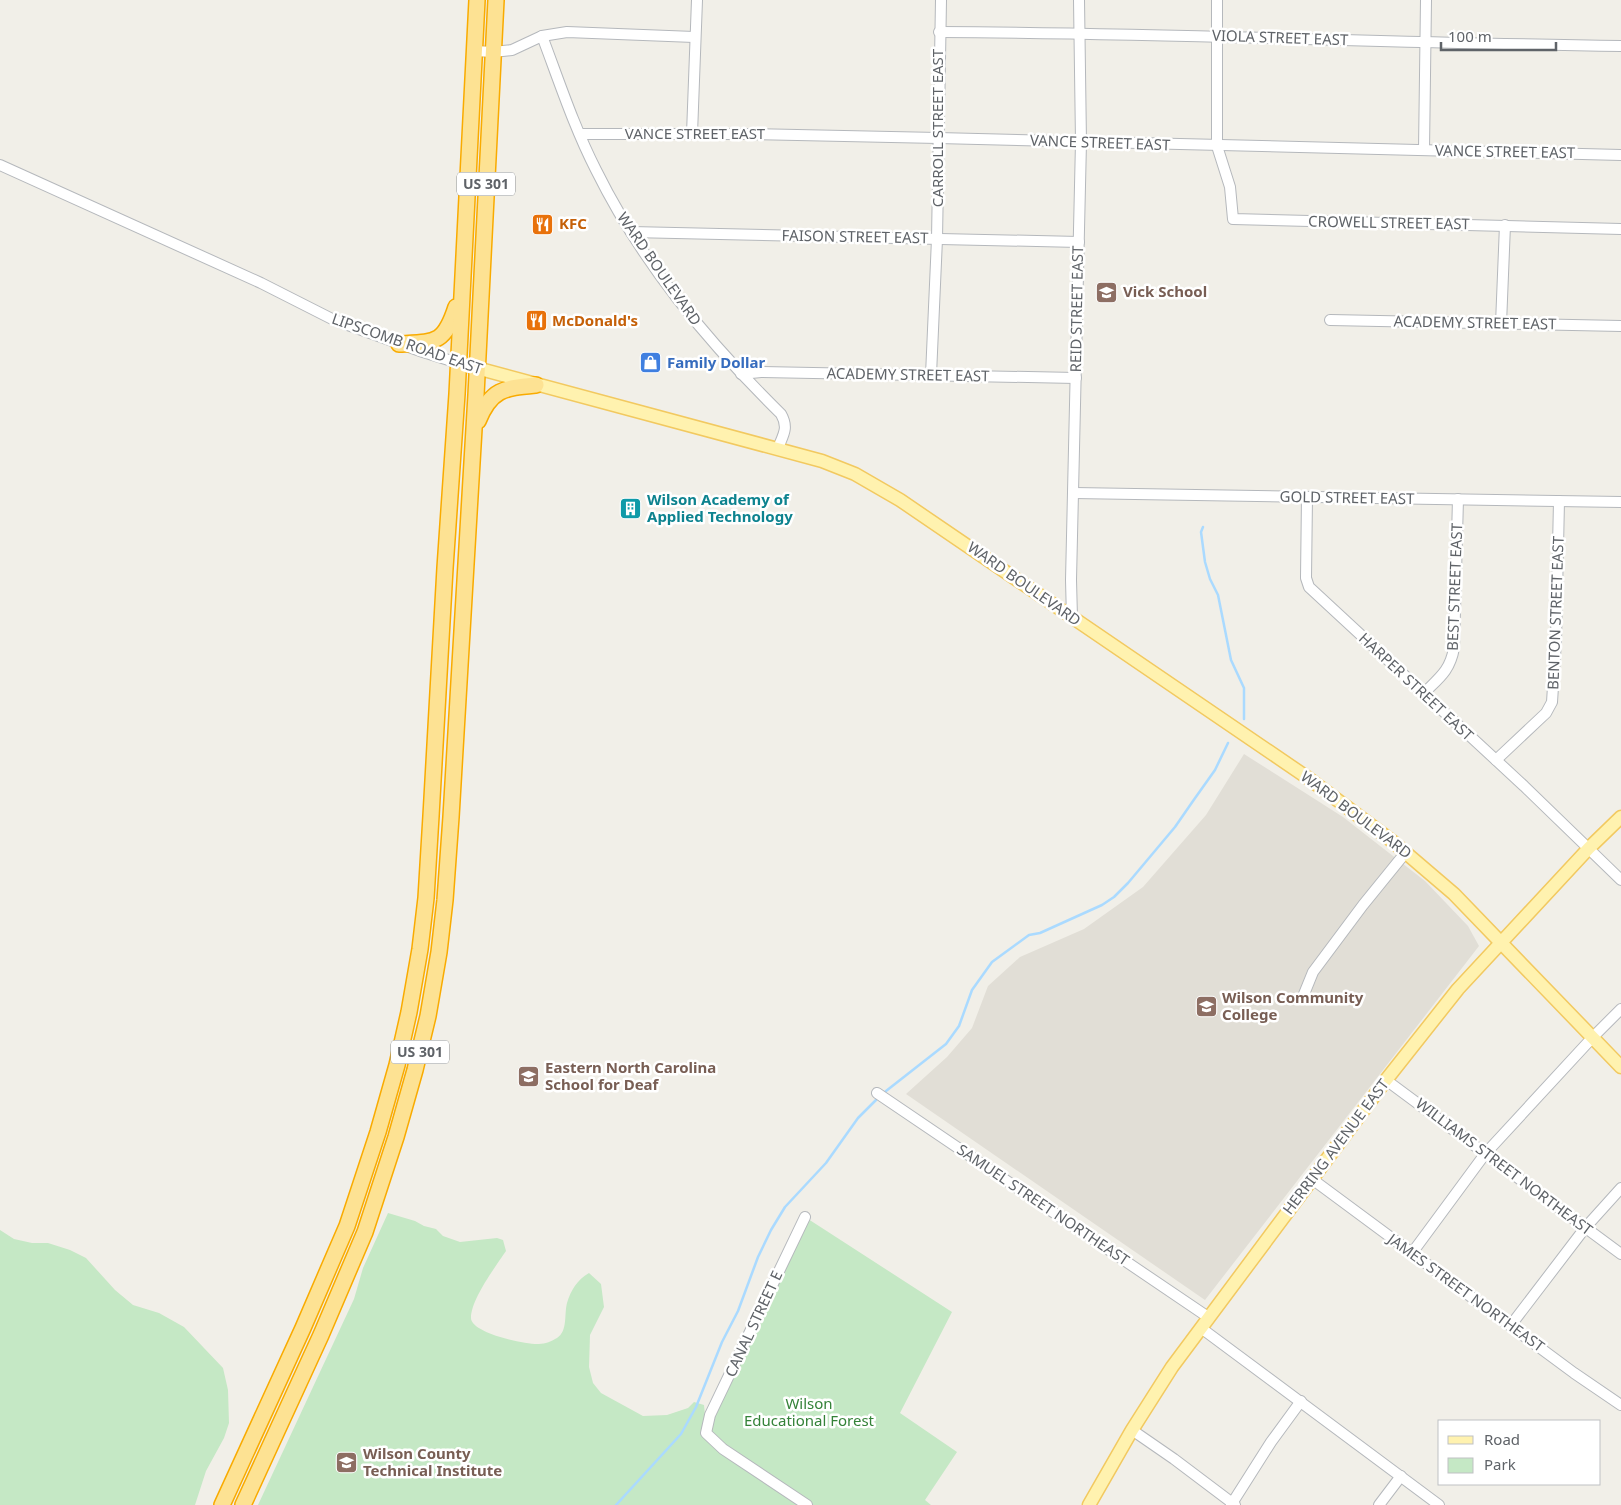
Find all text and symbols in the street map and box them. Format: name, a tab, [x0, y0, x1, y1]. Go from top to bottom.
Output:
scale bar	[1441, 20, 1556, 52]
street label: VIOLA STREET EAST	[1211, 25, 1349, 49]
text: 100 m	[1448, 26, 1492, 46]
street label: CARROLL STREET EAST	[927, 48, 947, 207]
street label: VANCE STREET EAST	[625, 123, 766, 143]
street label: VANCE STREET EAST	[1030, 130, 1171, 154]
street label: VANCE STREET EAST	[1435, 140, 1576, 162]
road number: US 301	[457, 172, 515, 195]
street label: WARD BOULEVARD	[613, 208, 706, 329]
street label: CROWELL STREET EAST	[1308, 211, 1471, 233]
restaurant icon: KFC	[531, 212, 555, 236]
place label: KFC	[559, 213, 587, 233]
street label: FAISON STREET EAST	[781, 225, 929, 247]
street label: REID STREET EAST	[1065, 245, 1087, 373]
school or university icon: Vick School	[1095, 280, 1119, 304]
place label: Vick School	[1123, 281, 1207, 301]
street label: LIPSCOMB ROAD EAST	[329, 308, 486, 378]
restaurant icon: McDonald's	[524, 309, 548, 333]
place label: McDonald's	[552, 310, 638, 330]
street label: ACADEMY STREET EAST	[1393, 311, 1557, 333]
shop icon: Family Dollar	[639, 351, 663, 375]
place label: Family Dollar	[667, 352, 766, 372]
street label: ACADEMY STREET EAST	[826, 363, 990, 385]
street label: GOLD STREET EAST	[1280, 486, 1415, 508]
place label: Wilson Academy of Applied Technology	[647, 489, 793, 526]
building icon: Wilson Academy of Applied Technology	[619, 497, 643, 521]
street label: BEST STREET EAST	[1442, 522, 1466, 651]
street label: BENTON STREET EAST	[1542, 535, 1568, 690]
street label: WARD BOULEVARD	[964, 537, 1085, 630]
street label: HARPER STREET EAST	[1355, 628, 1479, 745]
street label: WARD BOULEVARD	[1297, 766, 1416, 863]
place label: Wilson Community College	[1222, 987, 1364, 1024]
school or university icon: Wilson Community College	[1194, 995, 1218, 1019]
road number: US 301	[391, 1040, 449, 1064]
place label: Eastern North Carolina School for Deaf	[545, 1057, 716, 1094]
school or university icon: Eastern North Carolina School for Deaf	[517, 1065, 541, 1089]
street label: HERRING AVENUE EAST	[1278, 1074, 1393, 1218]
street label: WILLIAMS STREET NORTHEAST	[1412, 1093, 1598, 1240]
street label: SAMUEL STREET NORTHEAST	[954, 1139, 1134, 1270]
street label: JAMES STREET NORTHEAST	[1383, 1227, 1549, 1356]
street label: CANAL STREET E	[720, 1267, 786, 1380]
park label: Wilson Educational Forest	[744, 1393, 875, 1430]
legend	[1438, 1420, 1601, 1485]
text: Road	[1484, 1429, 1520, 1449]
place label: Wilson County Technical Institute	[363, 1443, 502, 1480]
school or university icon: Wilson County Technical Institute	[335, 1451, 359, 1475]
text: Park	[1484, 1454, 1516, 1474]

